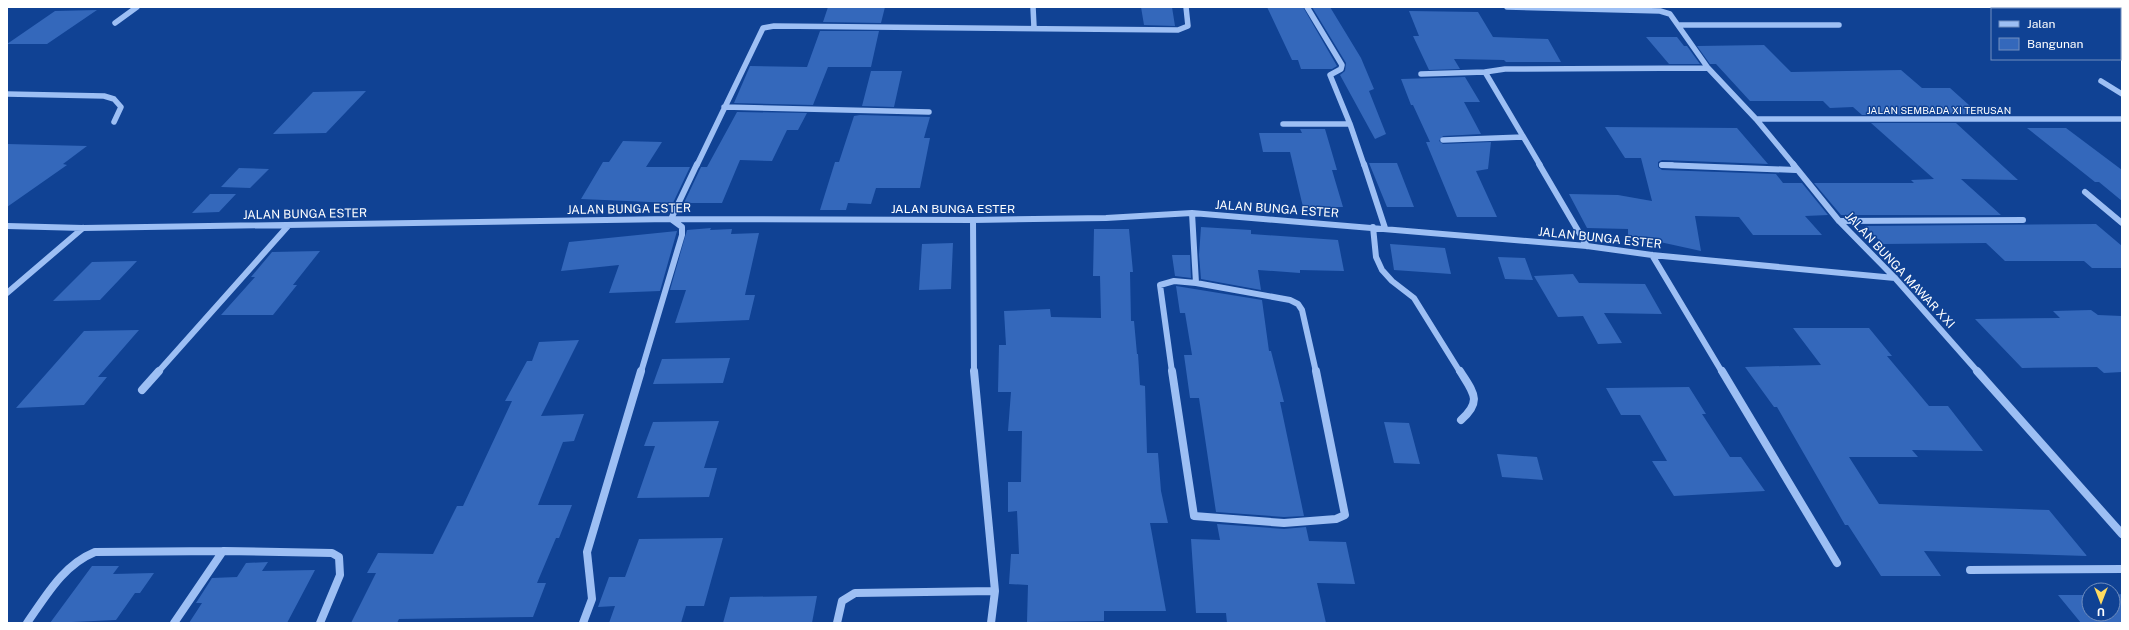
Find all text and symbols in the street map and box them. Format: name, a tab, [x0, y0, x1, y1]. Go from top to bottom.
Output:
legend	[1991, 8, 2121, 60]
text: Jalan	[2027, 17, 2056, 31]
text: Bangunan	[2027, 37, 2083, 51]
street label: JALAN SEMBADA XI TERUSAN	[1867, 104, 2011, 116]
street label: JALAN BUNGA ESTER	[1215, 198, 1339, 220]
street label: JALAN BUNGA ESTER	[567, 201, 691, 217]
street label: JALAN BUNGA ESTER	[891, 202, 1015, 216]
street label: JALAN BUNGA ESTER	[243, 206, 367, 222]
street label: JALAN BUNGA MAWAR XXI	[1842, 209, 1958, 331]
street label: JALAN BUNGA ESTER	[1537, 225, 1663, 251]
north arrow	[2081, 582, 2121, 622]
text: U	[2097, 606, 2105, 618]

